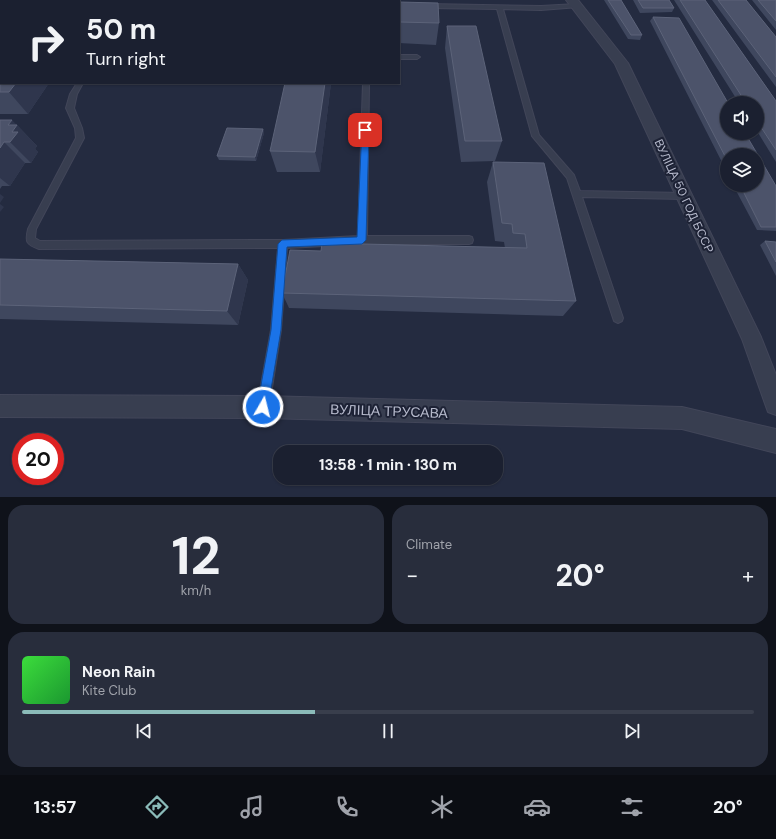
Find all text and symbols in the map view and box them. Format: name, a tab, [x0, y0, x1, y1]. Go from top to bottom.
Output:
text: 50 m	[86, 11, 156, 48]
icon: right	[20, 16, 72, 68]
text: Turn right	[86, 47, 166, 71]
map controls	[720, 96, 764, 192]
button: sound	[720, 96, 764, 140]
pin	[348, 113, 382, 147]
icon: arrive	[354, 119, 376, 141]
street label: ВУЛІЦА 50 ГОД БССР	[651, 136, 717, 256]
button: layers	[720, 148, 764, 192]
position arrow	[242, 386, 284, 428]
street label: ВУЛІЦА ТРУСАВА	[330, 400, 449, 422]
speed limit sign: 20	[12, 433, 64, 485]
text: 13:58 · 1 min · 130 m	[319, 455, 457, 475]
text: 12	[172, 522, 220, 590]
text: Climate	[406, 536, 452, 553]
text: 20°	[555, 556, 605, 595]
text: −	[406, 561, 418, 590]
text: +	[742, 561, 754, 590]
text: km/h	[181, 582, 211, 599]
text: Neon Rain	[82, 662, 155, 682]
text: Kite Club	[82, 682, 136, 699]
icon: previous	[133, 720, 155, 742]
icon: pause	[377, 720, 399, 742]
icon: next	[621, 720, 643, 742]
icon: directions	[143, 793, 171, 821]
icon: music	[238, 793, 266, 821]
icon: phone	[333, 793, 361, 821]
icon: climate	[428, 793, 456, 821]
icon: car	[523, 793, 551, 821]
icon: filters	[618, 793, 646, 821]
text: 13:57	[33, 795, 76, 819]
text: 20°	[713, 795, 743, 819]

